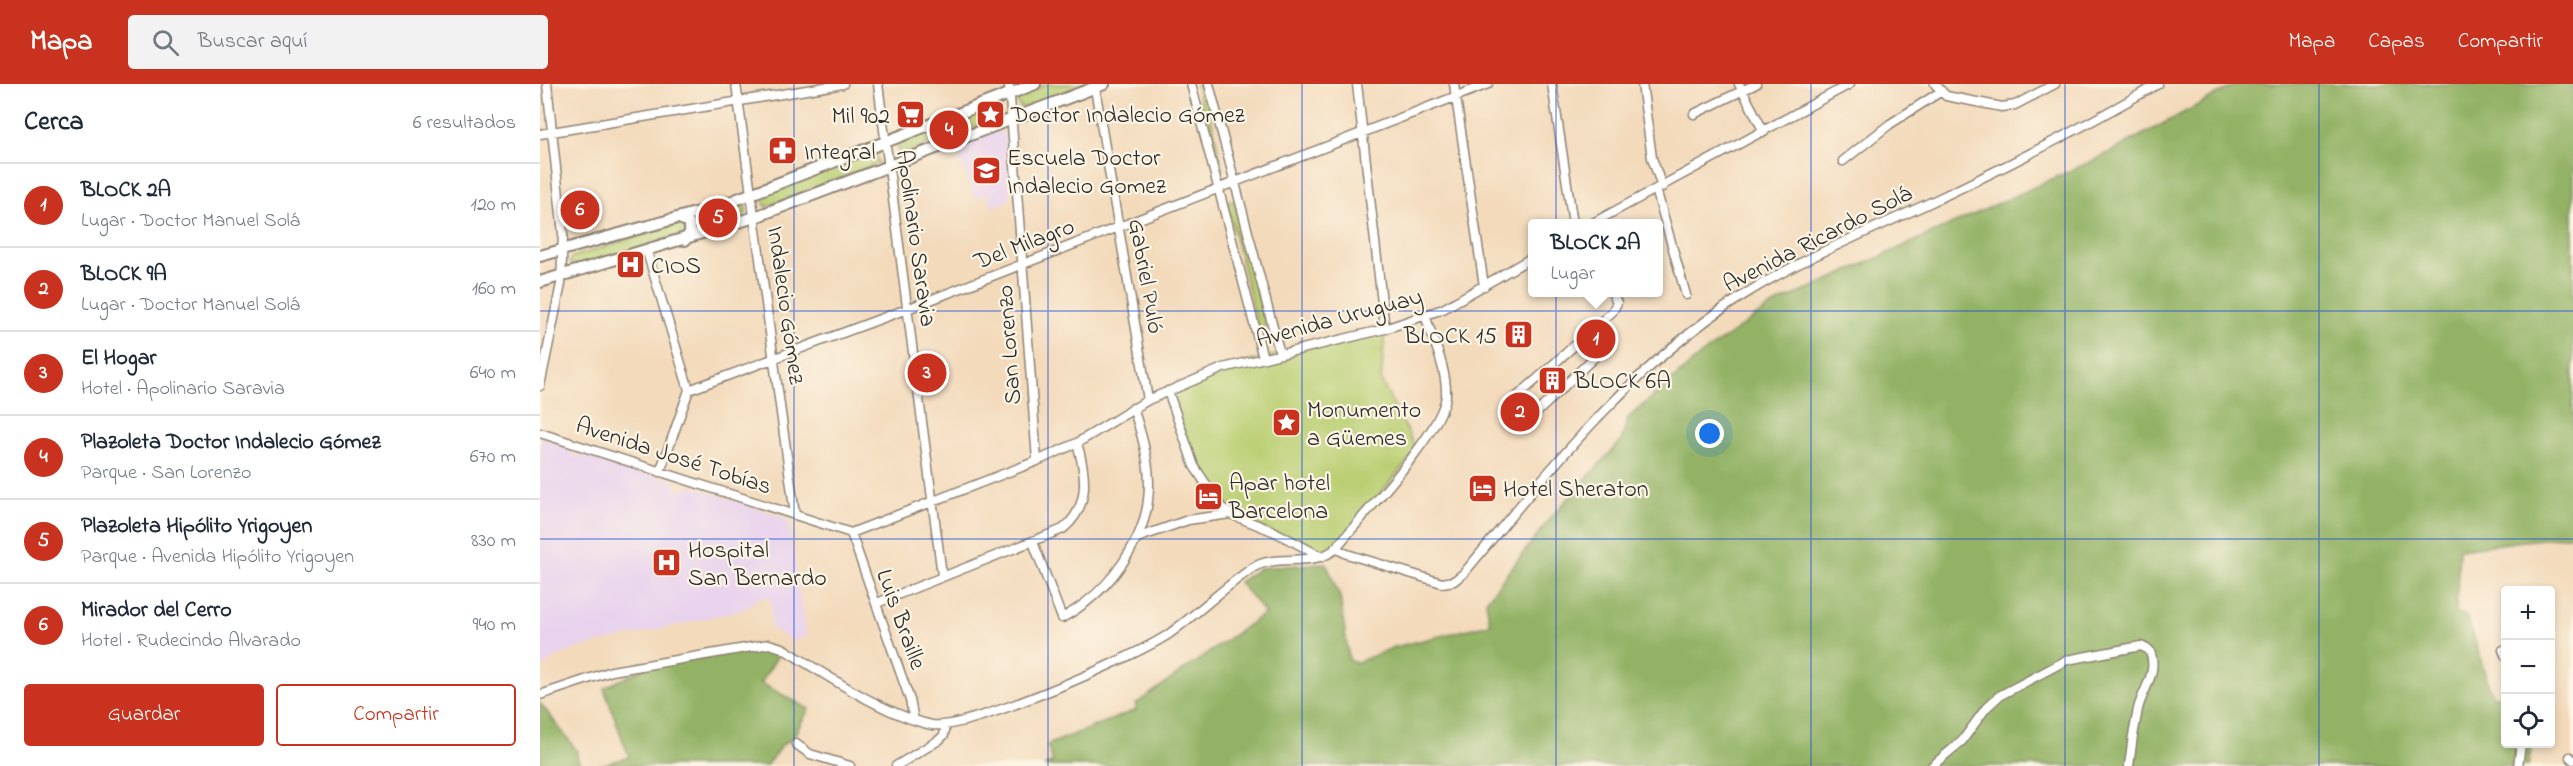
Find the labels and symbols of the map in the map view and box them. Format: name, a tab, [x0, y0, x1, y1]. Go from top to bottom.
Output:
place icon: Doctor Indalecio Gómez	[974, 98, 1006, 130]
supermarket icon: Mil 902	[895, 99, 927, 131]
place label: Doctor Indalecio Gómez	[1010, 99, 1246, 134]
place label: Mil 902	[832, 100, 890, 135]
pin: 4	[930, 108, 968, 152]
pharmacy icon: Integral	[767, 135, 799, 167]
place label: Integral	[804, 136, 876, 171]
place label: Escuela Doctor Indalecio Gomez	[1007, 142, 1167, 205]
street label: Apolinario Saravia	[885, 148, 944, 329]
school or university icon: Escuela Doctor Indalecio Gomez	[970, 155, 1002, 187]
street label: Avenida Ricardo Solá	[1717, 177, 1919, 303]
pin: 6	[560, 188, 600, 232]
pin: 5	[698, 196, 738, 240]
street label: Del Milagro	[969, 210, 1080, 281]
street label: Gabriel Puló	[1117, 216, 1172, 337]
street label: Indalecio Gómez	[756, 224, 813, 388]
hospital icon: CIOS	[614, 249, 646, 281]
place label: CIOS	[651, 250, 701, 285]
street label: Avenida Uruguay	[1252, 280, 1427, 359]
street label: San Lorenzo	[989, 284, 1032, 406]
pin: 1	[1576, 316, 1616, 362]
building icon: BLOCK 15	[1502, 319, 1534, 351]
place label: BLOCK 15	[1403, 320, 1497, 355]
pin: 3	[908, 350, 946, 396]
building icon: BLOCK 6A	[1537, 364, 1569, 396]
place label: BLOCK 6A	[1573, 365, 1671, 400]
pin: 2	[1500, 390, 1540, 434]
place label: Monumento a Güemes	[1307, 394, 1421, 457]
place icon: Monumento a Güemes	[1270, 407, 1302, 439]
street label: Avenida José Tobías	[571, 409, 776, 506]
your location	[1695, 419, 1724, 448]
place label: Apar hotel Barcelona	[1228, 467, 1330, 530]
hotel icon: Hotel Sheraton	[1466, 472, 1498, 504]
place label: Hotel Sheraton	[1503, 473, 1649, 508]
hotel icon: Apar hotel Barcelona	[1192, 480, 1224, 512]
place label: Hospital San Bernardo	[688, 534, 827, 597]
hospital icon: Hospital San Bernardo	[651, 547, 683, 579]
street label: Luis Braille	[865, 565, 934, 675]

